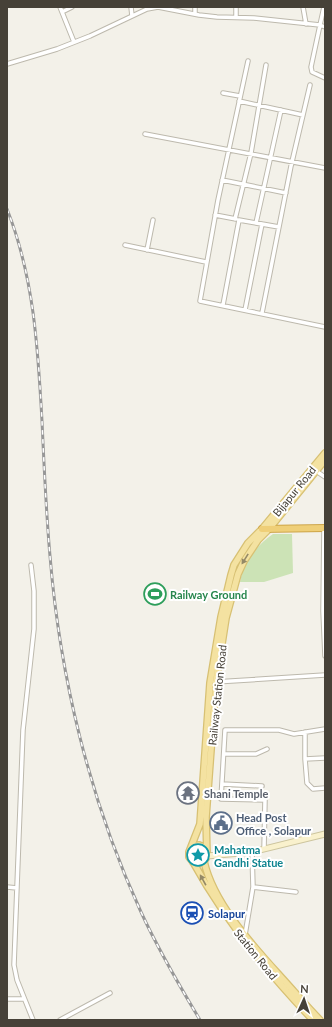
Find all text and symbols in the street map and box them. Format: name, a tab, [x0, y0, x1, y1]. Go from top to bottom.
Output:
street label: Bijapur Road	[270, 463, 318, 519]
one-way arrow	[241, 554, 249, 564]
sports icon: Railway Ground	[142, 581, 168, 607]
place label: Railway Ground	[170, 588, 247, 601]
street label: Railway Station Road	[205, 644, 229, 746]
temple icon: Shani Temple	[175, 780, 201, 806]
place label: Shani Temple	[204, 787, 268, 800]
public building icon: Head Post Office , Solapur	[208, 810, 234, 836]
place label: Head Post Office , Solapur	[236, 811, 312, 837]
place icon: Mahatma Gandhi Statue	[185, 842, 211, 868]
place label: Mahatma Gandhi Statue	[214, 843, 283, 869]
one-way arrow	[199, 874, 206, 886]
station icon: Solapur	[179, 900, 205, 926]
place label: Solapur	[208, 907, 246, 920]
street label: Station Road	[232, 926, 280, 982]
north arrow	[284, 979, 324, 1019]
text: N	[300, 982, 309, 995]

